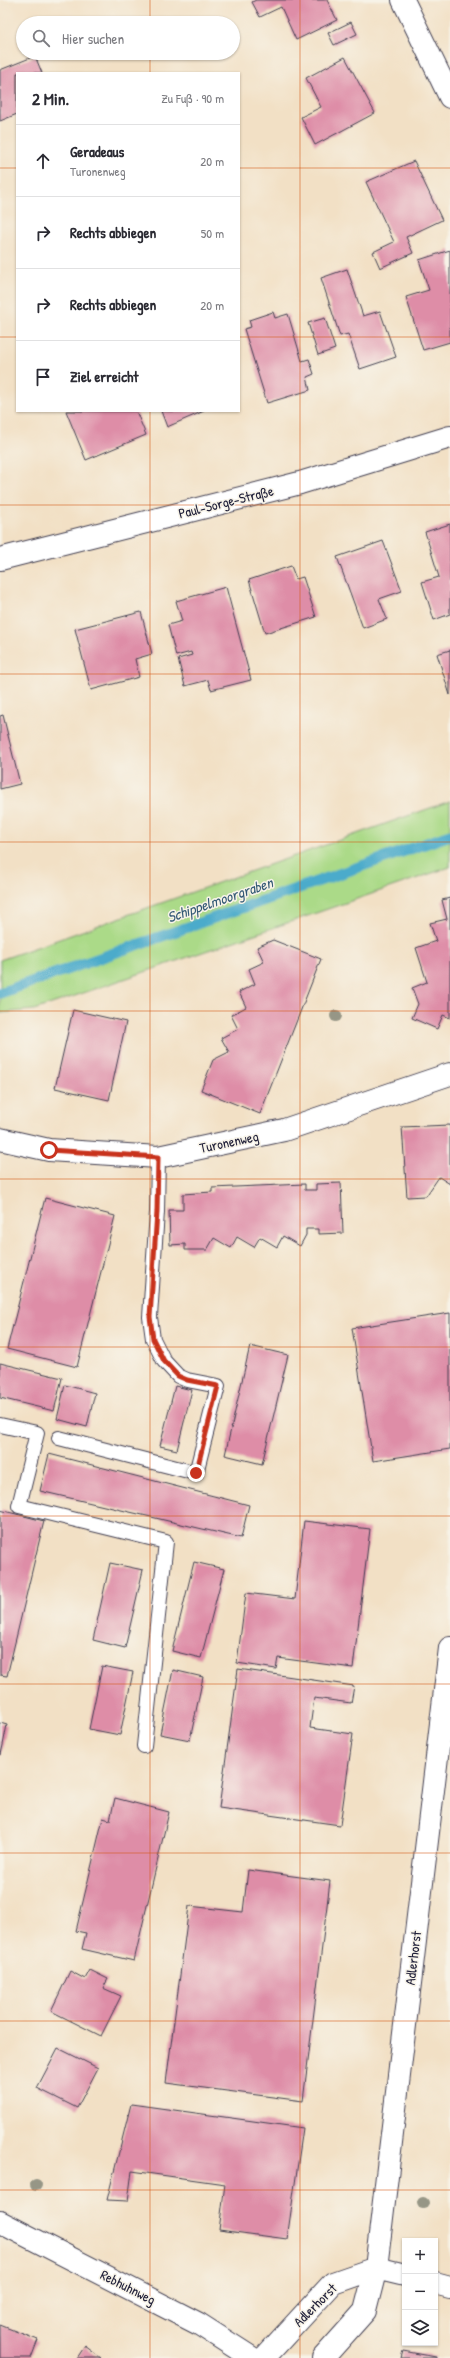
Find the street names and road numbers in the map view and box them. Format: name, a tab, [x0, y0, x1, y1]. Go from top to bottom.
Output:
street label: Paul-Sorge-Straße	[176, 480, 276, 523]
street label: Turonenweg	[198, 1126, 260, 1158]
street label: Adlerhorst	[400, 1930, 425, 1986]
street label: Rebhuhnweg	[97, 2265, 159, 2309]
street label: Adlerhorst	[289, 2279, 341, 2330]

